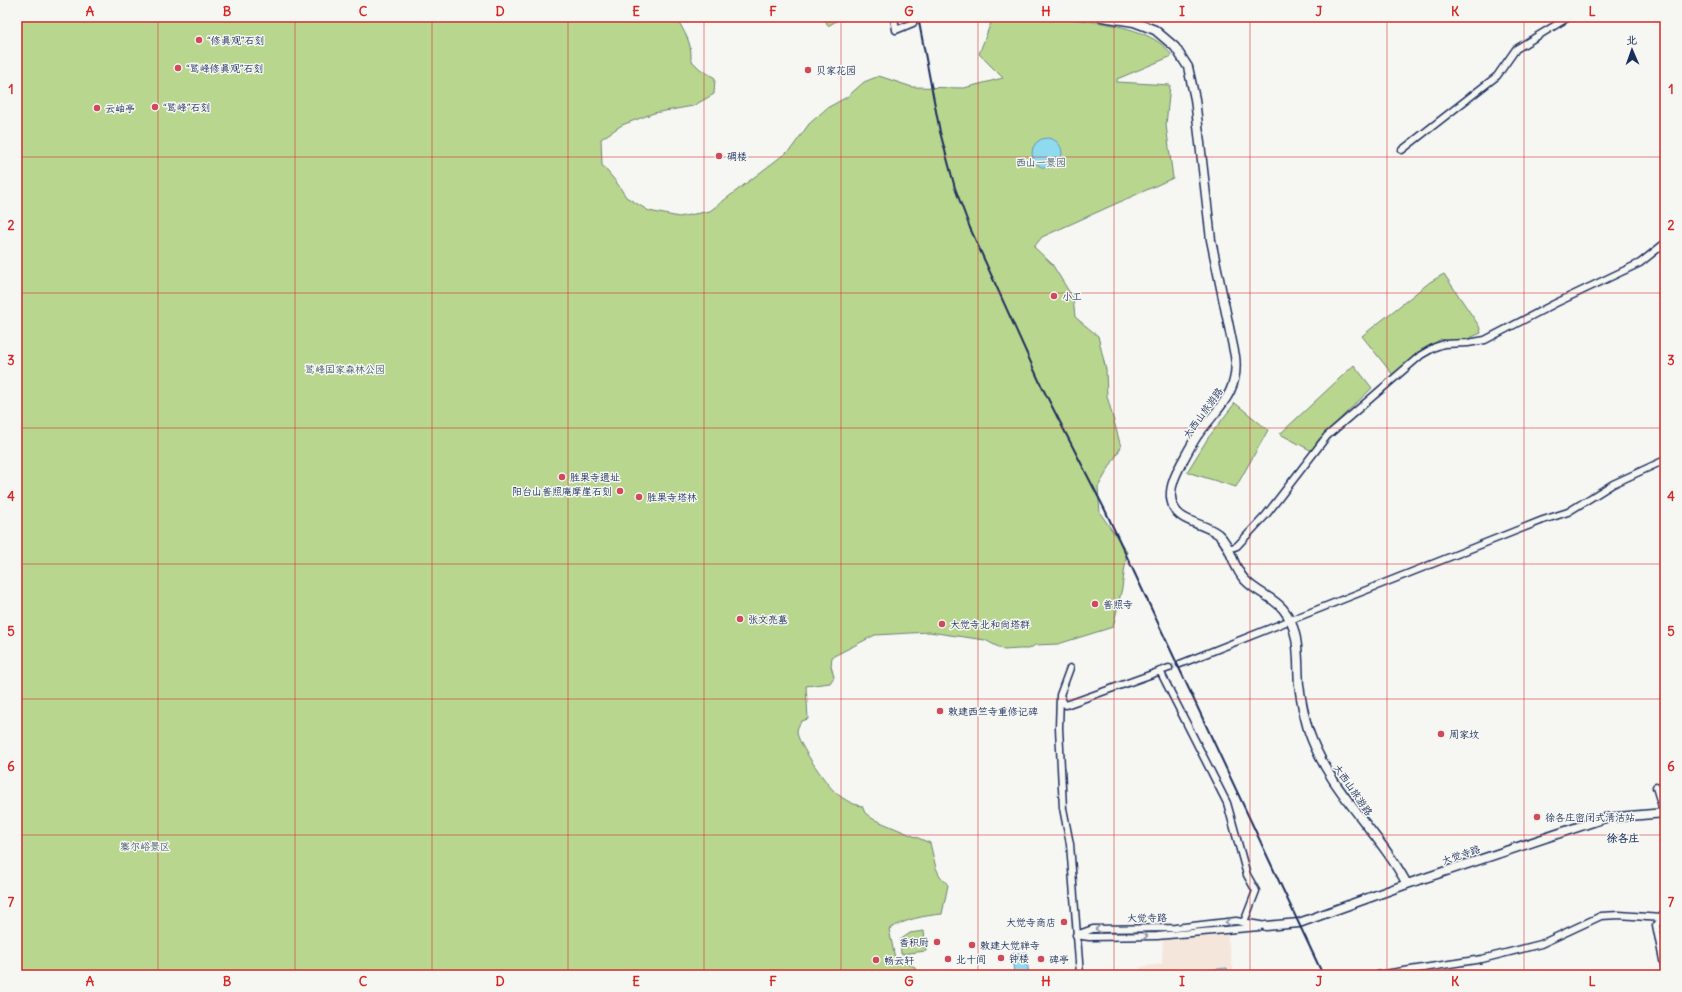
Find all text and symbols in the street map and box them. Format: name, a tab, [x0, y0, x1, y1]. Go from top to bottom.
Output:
text: A	[86, 3, 95, 20]
text: B	[223, 3, 232, 20]
text: C	[359, 3, 368, 20]
text: D	[495, 3, 505, 20]
text: E	[632, 3, 640, 20]
text: F	[769, 3, 777, 20]
text: G	[904, 3, 914, 20]
text: H	[1041, 3, 1051, 20]
text: I	[1179, 3, 1185, 20]
text: J	[1316, 3, 1323, 20]
text: K	[1451, 3, 1460, 20]
text: L	[1588, 3, 1596, 20]
north arrow	[1612, 30, 1652, 70]
text: 北	[1626, 33, 1637, 47]
place label: “修真观”石刻	[207, 34, 265, 47]
marker: “修真观”石刻	[194, 35, 204, 45]
place label: “鹫峰修真观”石刻	[186, 62, 264, 75]
marker: “鹫峰修真观”石刻	[173, 63, 183, 73]
place label: 贝家花园	[816, 64, 856, 77]
marker: 贝家花园	[803, 65, 813, 75]
text: 1	[8, 81, 14, 98]
text: 1	[1668, 81, 1674, 98]
place label: “鹫峰”石刻	[163, 101, 211, 114]
place label: 云岫亭	[105, 102, 135, 115]
marker: “鹫峰”石刻	[150, 102, 160, 112]
marker: 云岫亭	[92, 103, 102, 113]
place label: 碉楼	[727, 150, 747, 163]
marker: 碉楼	[714, 151, 724, 161]
park label: 西山一景园	[1016, 156, 1066, 169]
text: 2	[7, 217, 15, 234]
text: 2	[1667, 217, 1675, 234]
place label: 小工	[1062, 290, 1082, 303]
marker: 小工	[1049, 291, 1059, 301]
text: 3	[7, 352, 15, 369]
text: 3	[1667, 352, 1675, 369]
park label: 鹫峰国家森林公园	[305, 363, 385, 376]
street label: 大西山旅游路	[1180, 385, 1226, 441]
place label: 胜果寺遗址	[570, 471, 620, 484]
marker: 胜果寺遗址	[557, 472, 567, 482]
place label: 阳台山普照庵摩崖石刻	[512, 485, 612, 498]
marker: 阳台山普照庵摩崖石刻	[615, 486, 625, 496]
text: 4	[7, 488, 15, 505]
text: 4	[1667, 488, 1675, 505]
place label: 胜果寺塔林	[647, 491, 697, 504]
marker: 胜果寺塔林	[634, 492, 644, 502]
place label: 普照寺	[1103, 598, 1133, 611]
marker: 普照寺	[1090, 599, 1100, 609]
place label: 张文亮墓	[748, 613, 788, 626]
marker: 张文亮墓	[735, 614, 745, 624]
place label: 大觉寺北和尚塔群	[950, 618, 1031, 631]
marker: 大觉寺北和尚塔群	[937, 619, 947, 629]
text: 5	[7, 623, 15, 640]
text: 5	[1667, 623, 1675, 640]
place label: 敕建西竺寺重修记碑	[948, 705, 1038, 718]
marker: 敕建西竺寺重修记碑	[935, 706, 945, 716]
place label: 周家坟	[1449, 728, 1479, 741]
marker: 周家坟	[1436, 729, 1446, 739]
text: 6	[7, 758, 15, 775]
text: 6	[1667, 758, 1675, 775]
street label: 大西山旅游路	[1330, 762, 1376, 818]
place label: 徐各庄密闭式清洁站	[1545, 811, 1635, 824]
marker: 徐各庄密闭式清洁站	[1532, 812, 1542, 822]
district label: 徐各庄	[1607, 831, 1640, 845]
park label: 寨尔峪景区	[120, 840, 170, 853]
street label: 大觉寺路	[1440, 842, 1482, 868]
text: 7	[8, 894, 15, 911]
text: 7	[1668, 894, 1675, 911]
street label: 大觉寺路	[1127, 911, 1167, 925]
place label: 大觉寺商店	[1006, 916, 1056, 929]
marker: 大觉寺商店	[1059, 917, 1069, 927]
one-way arrow	[1225, 917, 1231, 926]
one-way arrow	[1095, 925, 1101, 933]
one-way arrow	[1142, 932, 1148, 941]
place label: 香积厨	[899, 936, 929, 949]
marker: 香积厨	[932, 937, 942, 947]
place label: 敕建大觉禅寺	[980, 939, 1040, 952]
marker: 敕建大觉禅寺	[967, 940, 977, 950]
place label: 钟楼	[1009, 952, 1029, 965]
place label: 北十间	[956, 953, 986, 966]
marker: 钟楼	[996, 953, 1006, 963]
place label: 碑亭	[1049, 953, 1069, 966]
place label: 畅云轩	[884, 954, 914, 967]
marker: 北十间	[943, 954, 953, 964]
marker: 碑亭	[1036, 954, 1046, 964]
marker: 畅云轩	[871, 955, 881, 965]
text: A	[86, 973, 95, 990]
text: B	[223, 973, 232, 990]
text: C	[359, 973, 368, 990]
text: D	[495, 973, 505, 990]
text: E	[632, 973, 640, 990]
text: F	[769, 973, 777, 990]
text: G	[904, 973, 914, 990]
text: H	[1041, 973, 1051, 990]
text: I	[1179, 973, 1185, 990]
text: J	[1316, 973, 1323, 990]
text: K	[1451, 973, 1460, 990]
text: L	[1588, 973, 1596, 990]

